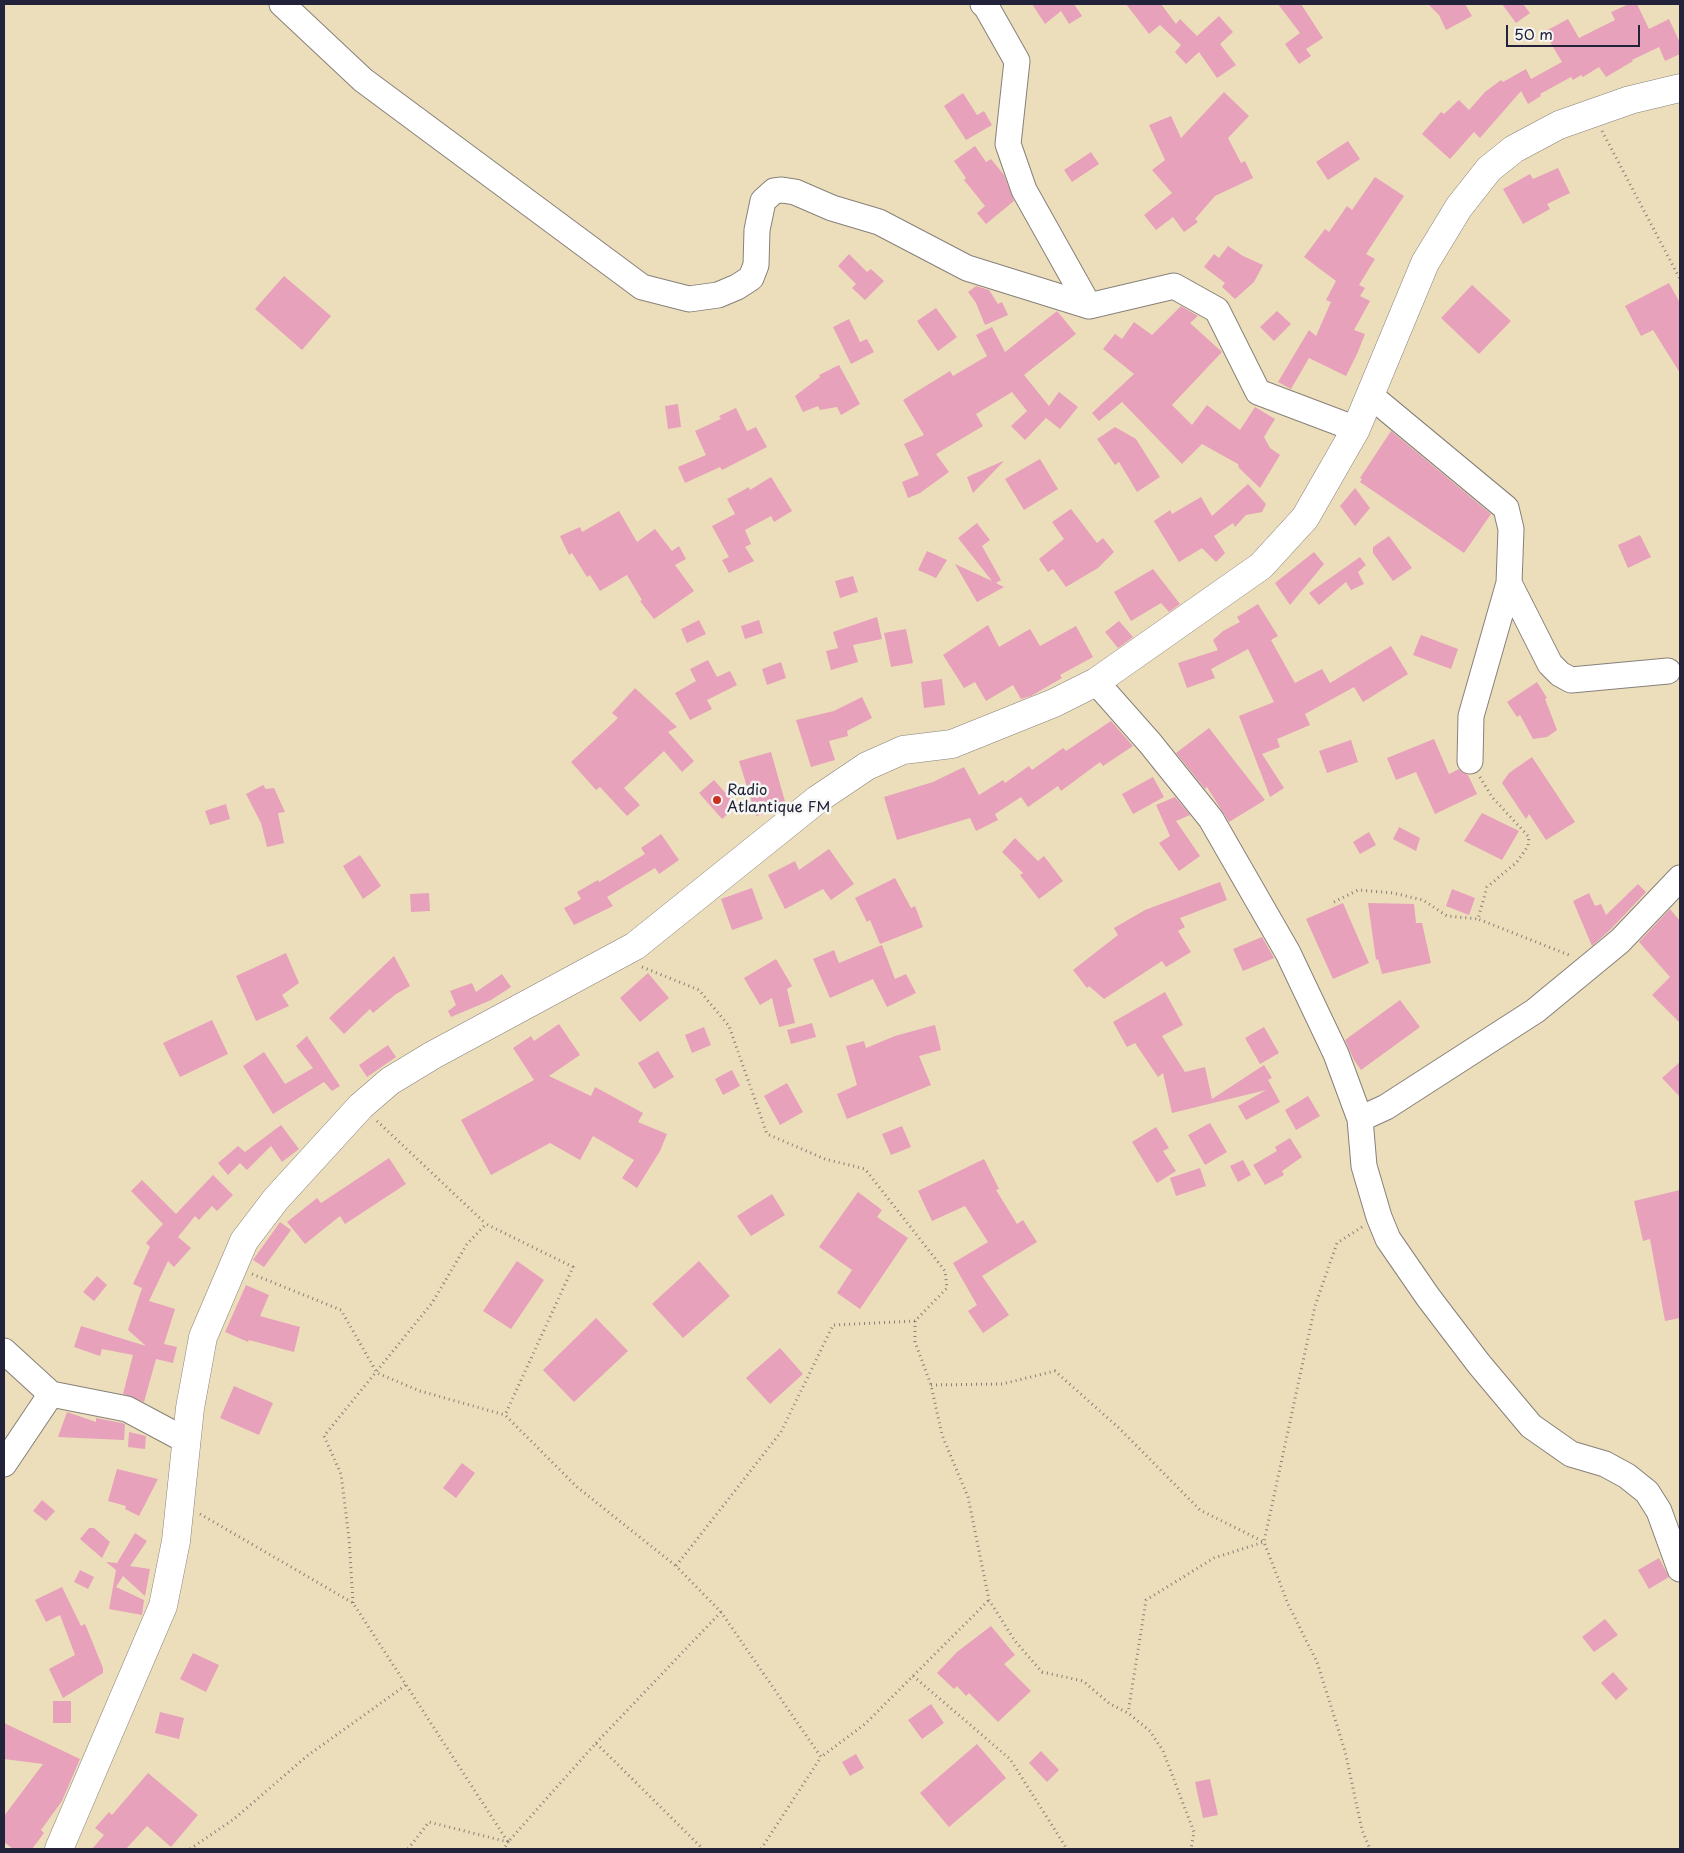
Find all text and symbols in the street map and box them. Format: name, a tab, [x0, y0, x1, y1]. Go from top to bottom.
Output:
scale bar	[1509, 15, 1643, 47]
text: 50 m	[1514, 22, 1553, 45]
place label: Radio Atlantique FM	[727, 782, 830, 817]
marker: Radio Atlantique FM	[711, 794, 723, 806]

